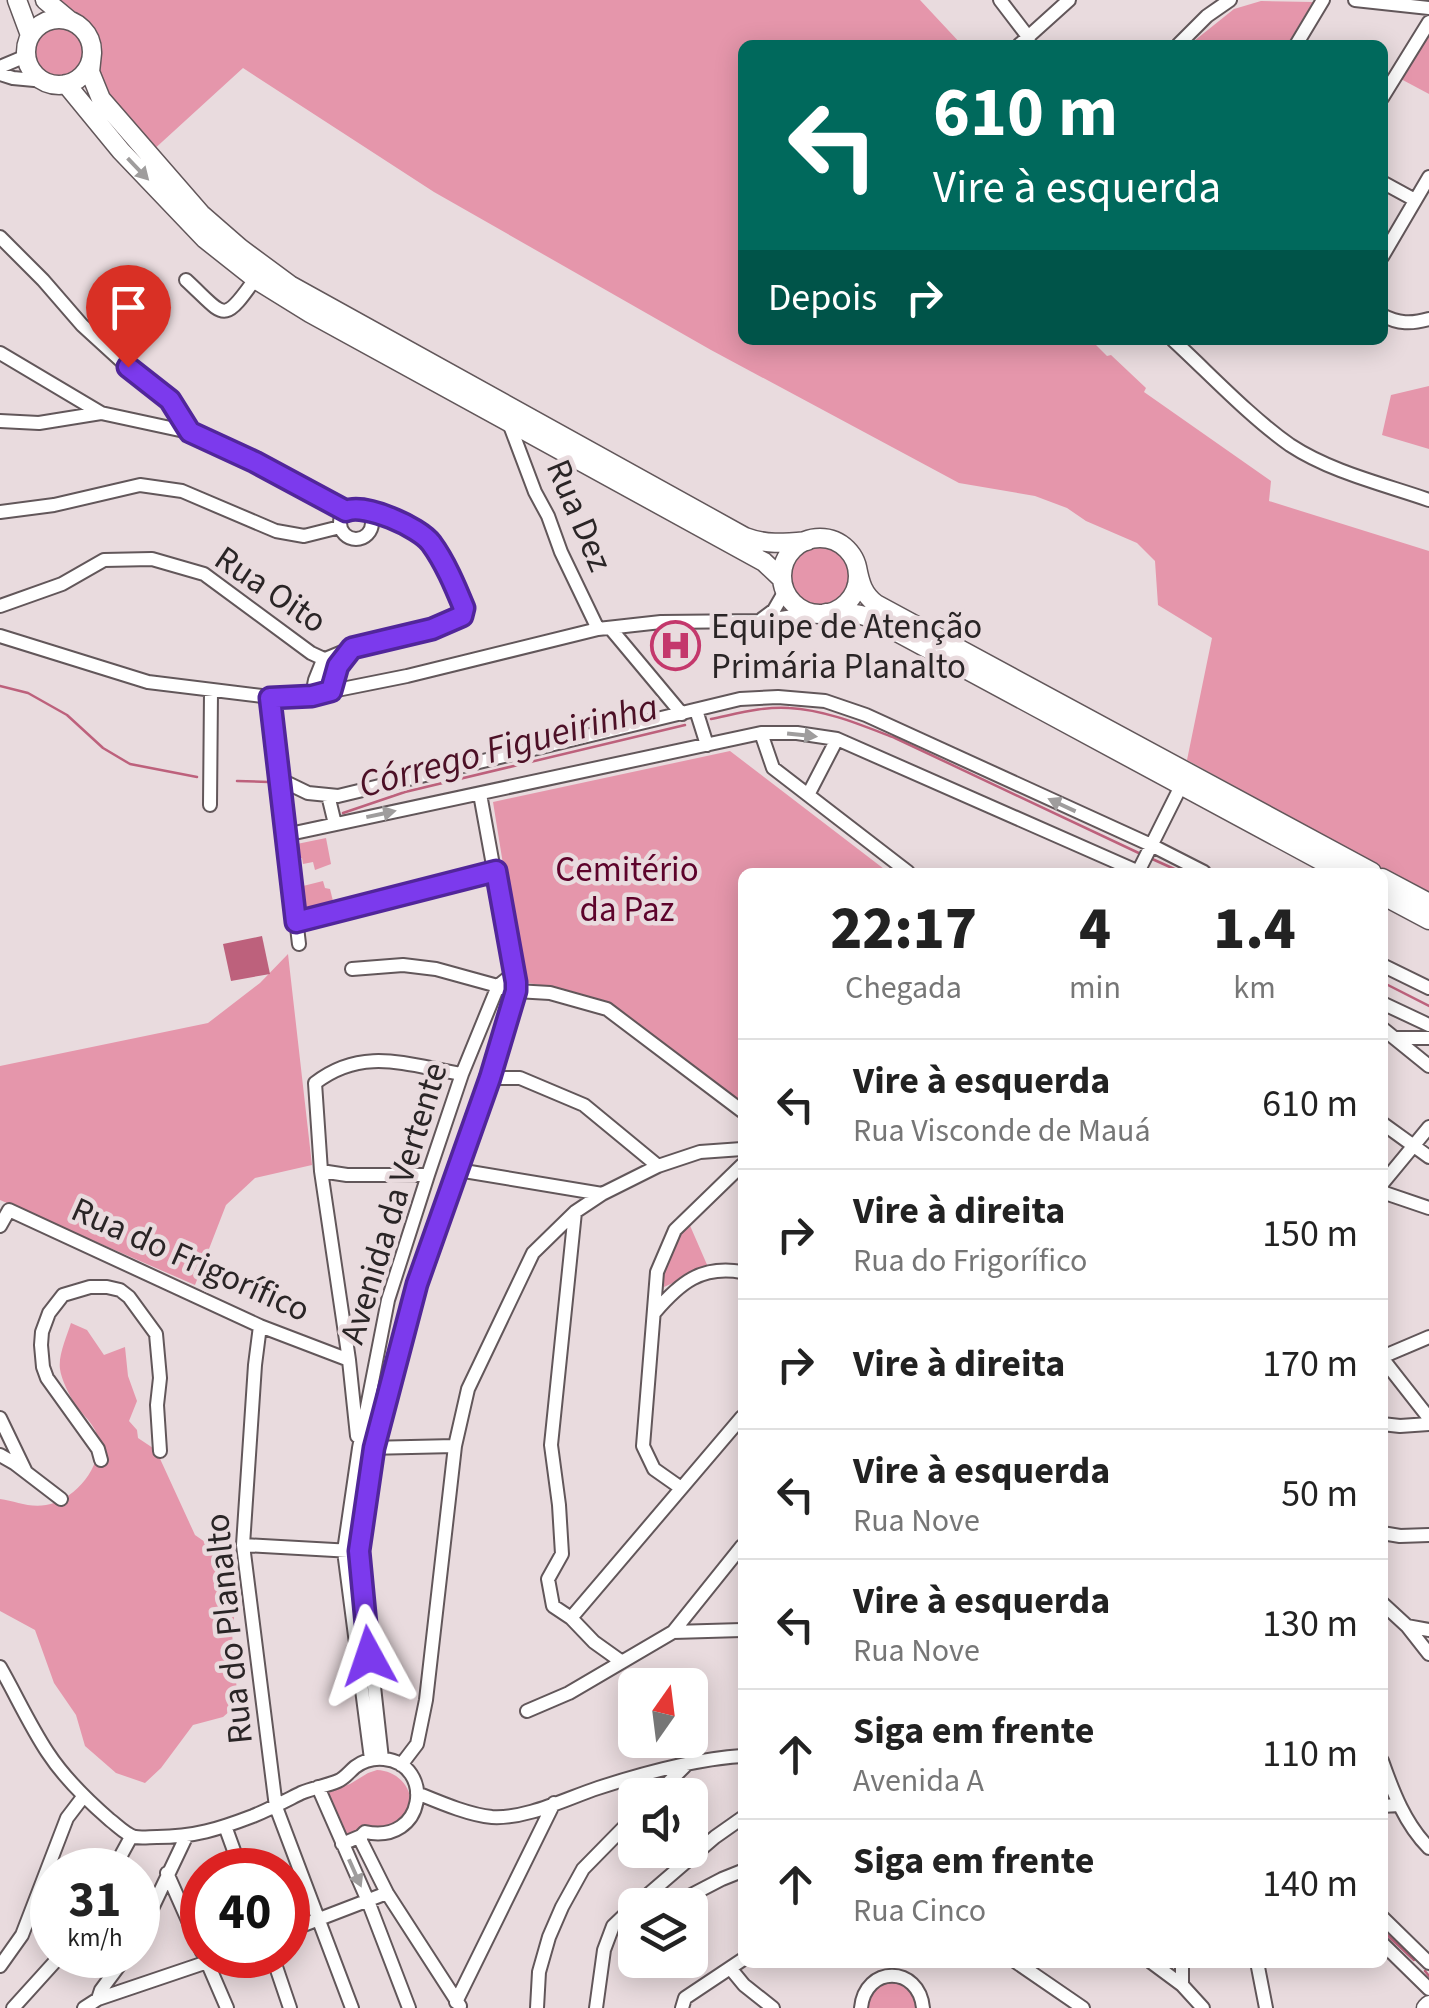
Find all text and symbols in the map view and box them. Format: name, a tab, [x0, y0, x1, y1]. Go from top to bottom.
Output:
text: 610 m	[933, 63, 1118, 163]
icon: left	[768, 80, 898, 210]
text: Vire à esquerda	[933, 156, 1221, 220]
one-way arrow	[126, 157, 149, 181]
pin	[86, 265, 171, 368]
icon: right	[897, 270, 952, 325]
text: Depois	[768, 271, 877, 325]
icon: arrive	[101, 280, 156, 335]
street label: Rua Dez	[533, 452, 625, 579]
street label: Rua Oito	[204, 534, 337, 646]
place label: Equipe de Atenção Primária Planalto	[711, 602, 982, 692]
hospital icon: Equipe de Atenção Primária Planalto	[650, 620, 702, 672]
water label: Córrego Figueirinha	[353, 680, 664, 812]
one-way arrow	[786, 727, 818, 743]
one-way arrow	[1048, 797, 1077, 813]
one-way arrow	[365, 806, 396, 822]
park label: Cemitério da Paz	[555, 845, 699, 935]
text: 22:17	[830, 887, 977, 972]
text: 4	[1079, 887, 1111, 972]
text: 1.4	[1213, 887, 1296, 972]
text: Chegada	[845, 965, 962, 1011]
text: min	[1069, 965, 1121, 1011]
text: km	[1233, 965, 1276, 1011]
text: Vire à esquerda	[853, 1054, 1110, 1108]
street label: Avenida da Vertente	[327, 1056, 461, 1350]
icon: left	[768, 1077, 823, 1132]
text: 610 m	[1262, 1077, 1358, 1131]
text: Rua Visconde de Mauá	[853, 1108, 1151, 1154]
text: Vire à direita	[853, 1184, 1065, 1238]
street label: Rua do Frigorífico	[63, 1185, 318, 1335]
icon: right	[768, 1207, 823, 1262]
text: 150 m	[1262, 1207, 1358, 1261]
text: Rua do Frigorífico	[853, 1238, 1087, 1284]
icon: right	[768, 1337, 823, 1392]
text: Vire à direita	[853, 1337, 1065, 1391]
text: 170 m	[1262, 1337, 1358, 1391]
text: Vire à esquerda	[853, 1444, 1110, 1498]
icon: left	[768, 1467, 823, 1522]
text: 50 m	[1281, 1467, 1358, 1521]
text: Rua Nove	[853, 1498, 980, 1544]
street label: Rua do Planalto	[192, 1511, 266, 1747]
text: Vire à esquerda	[853, 1574, 1110, 1628]
icon: left	[768, 1597, 823, 1652]
text: 130 m	[1262, 1597, 1358, 1651]
position arrow	[317, 1604, 421, 1708]
text: Rua Nove	[853, 1628, 980, 1674]
north arrow	[618, 1668, 708, 1758]
map controls	[618, 1668, 708, 1978]
text: Siga em frente	[853, 1704, 1094, 1758]
icon: ahead	[768, 1727, 823, 1782]
text: 110 m	[1262, 1727, 1358, 1781]
text: Avenida A	[853, 1758, 984, 1804]
button: sound	[618, 1778, 708, 1868]
text: Siga em frente	[853, 1834, 1094, 1888]
speed limit sign: 40	[180, 1848, 310, 1978]
icon: ahead	[768, 1857, 823, 1912]
text: 140 m	[1262, 1857, 1358, 1911]
one-way arrow	[347, 1858, 363, 1887]
text: 31	[69, 1865, 121, 1936]
button: layers	[618, 1888, 708, 1978]
text: Rua Cinco	[853, 1888, 986, 1934]
text: km/h	[67, 1920, 123, 1956]

